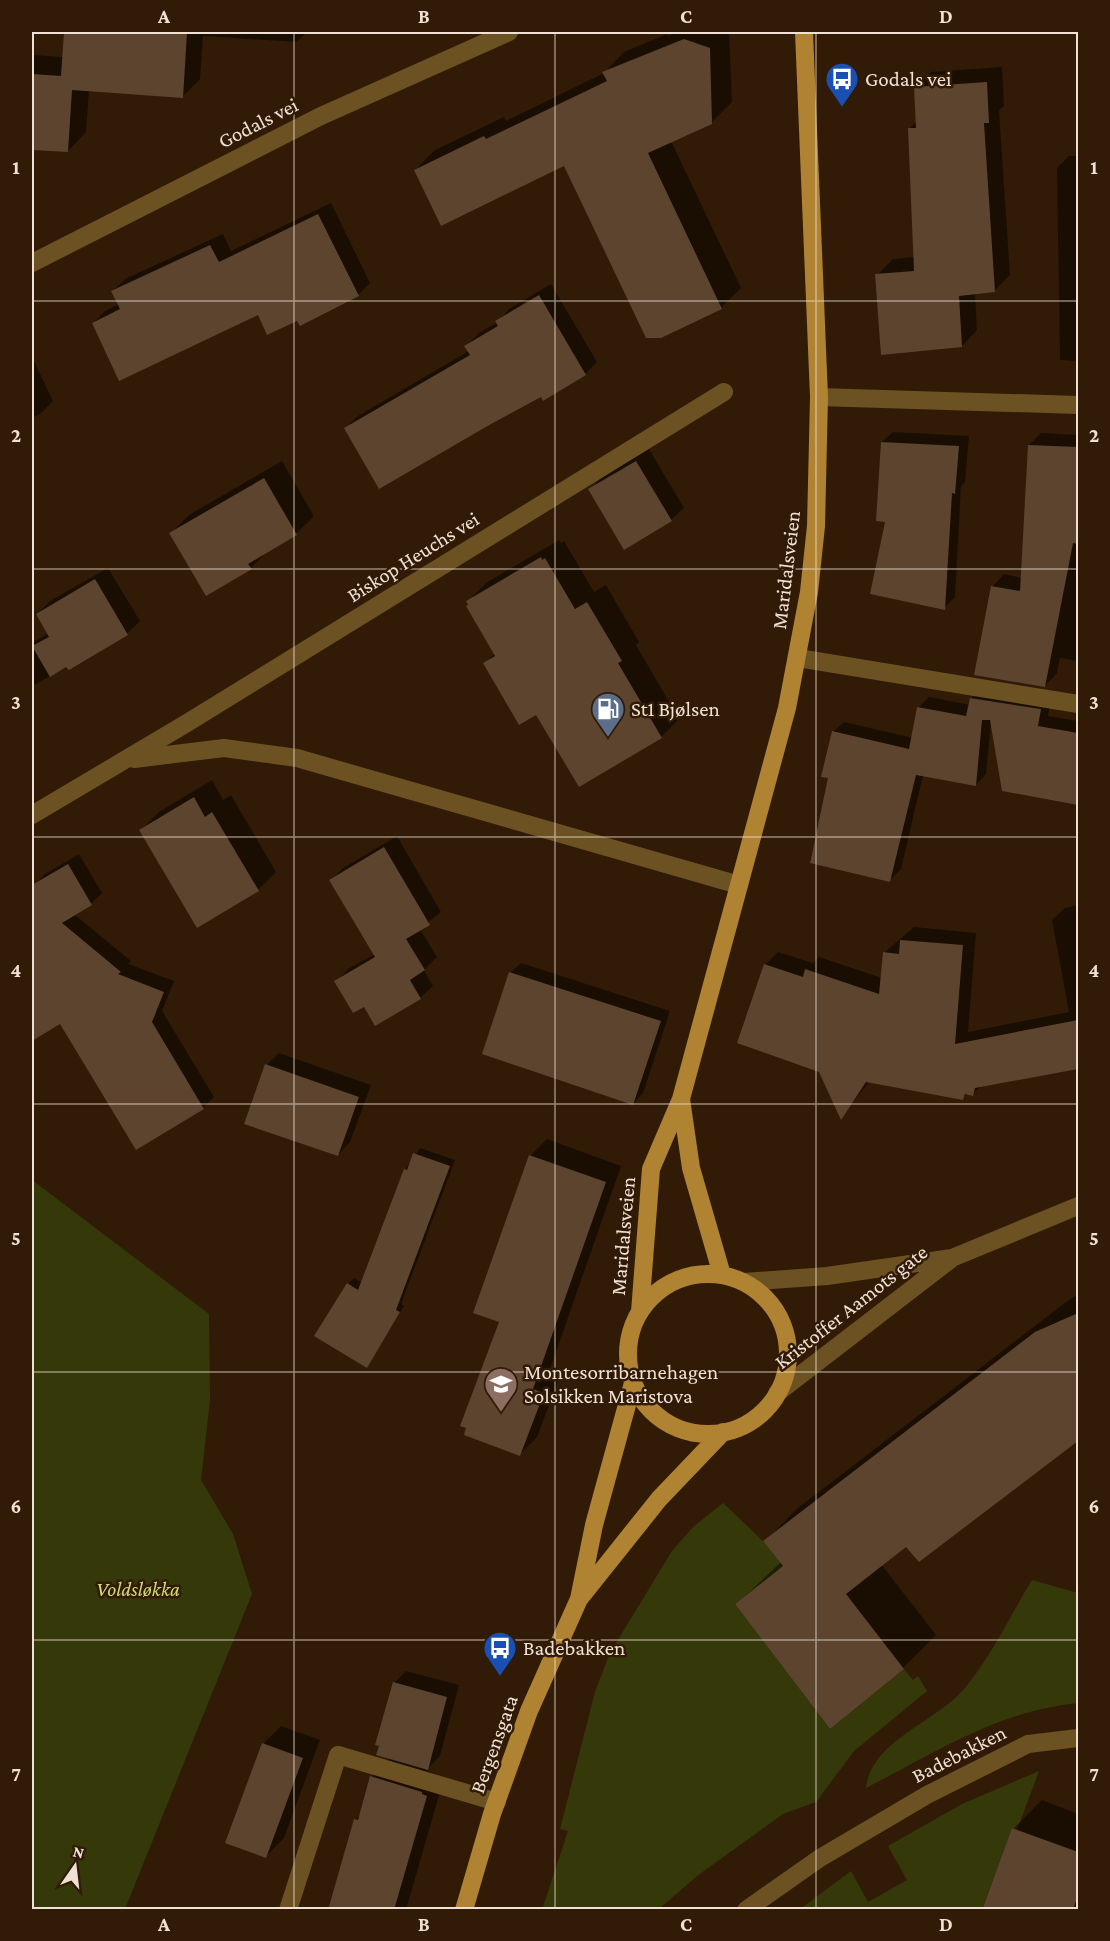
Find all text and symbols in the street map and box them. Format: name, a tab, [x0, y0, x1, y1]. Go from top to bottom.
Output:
text: A	[157, 5, 171, 27]
text: B	[418, 5, 430, 27]
text: C	[680, 5, 692, 27]
text: D	[939, 5, 953, 27]
bus stop icon: Godals vei	[824, 61, 860, 108]
place label: Godals vei	[865, 67, 952, 91]
street label: Godals vei	[214, 92, 302, 153]
text: 1	[12, 156, 20, 178]
text: 1	[1090, 156, 1098, 178]
text: 2	[11, 424, 21, 446]
text: 2	[1089, 424, 1099, 446]
street label: Biskop Heuchs vei	[343, 507, 484, 607]
street label: Maridalsveien	[767, 509, 805, 631]
text: 3	[11, 691, 21, 713]
fuel station icon: St1 Bjølsen	[590, 691, 626, 738]
text: 3	[1089, 691, 1099, 713]
place label: St1 Bjølsen	[631, 697, 720, 721]
text: 4	[11, 959, 22, 981]
text: 4	[1089, 959, 1100, 981]
street label: Maridalsveien	[606, 1176, 640, 1296]
text: 5	[11, 1227, 21, 1249]
text: 5	[1089, 1227, 1099, 1249]
street label: Kristoffer Aamots gate	[770, 1240, 932, 1374]
place label: Montesorribarnehagen Solsikken Maristova	[524, 1360, 718, 1408]
school or university icon: Montesorribarnehagen Solsikken Maristova	[483, 1366, 519, 1413]
text: 6	[11, 1495, 21, 1517]
text: 6	[1089, 1495, 1099, 1517]
park label: Voldsløkka	[96, 1577, 180, 1601]
bus stop icon: Badebakken	[482, 1630, 518, 1677]
place label: Badebakken	[523, 1636, 625, 1660]
street label: Bergensgata	[465, 1691, 523, 1796]
street label: Badebakken	[908, 1720, 1010, 1788]
text: 7	[11, 1763, 21, 1785]
text: 7	[1089, 1763, 1099, 1785]
north arrow	[45, 1836, 105, 1896]
text: N	[71, 1842, 86, 1862]
text: A	[157, 1913, 171, 1935]
text: B	[418, 1913, 430, 1935]
text: C	[680, 1913, 692, 1935]
text: D	[939, 1913, 953, 1935]

